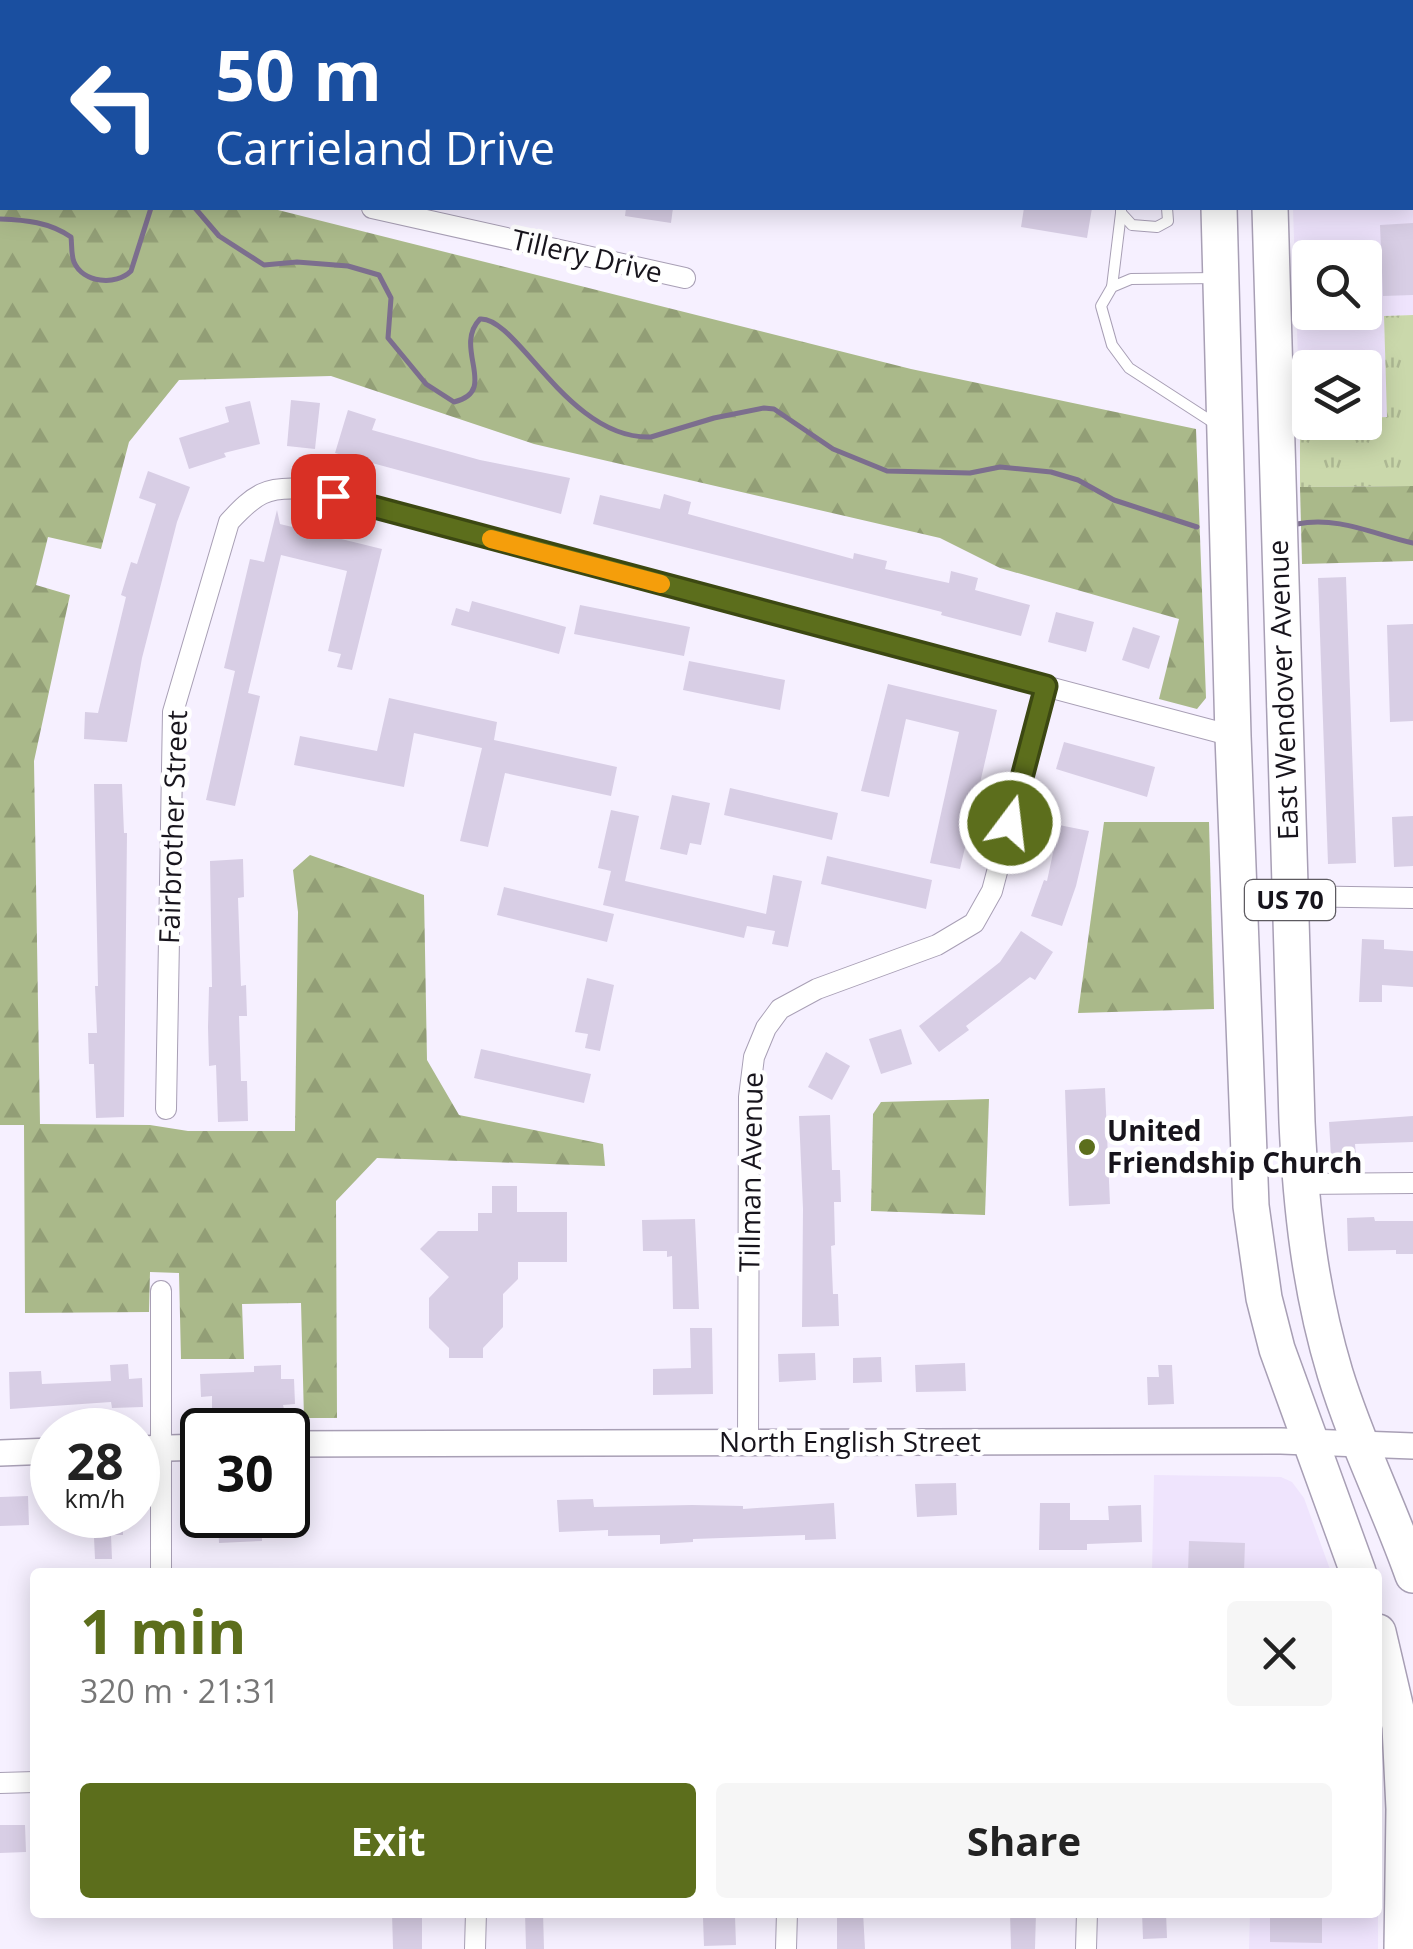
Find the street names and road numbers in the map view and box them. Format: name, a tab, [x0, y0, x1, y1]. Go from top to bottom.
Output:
street label: Tillery Drive	[508, 219, 666, 291]
street label: East Wendover Avenue	[1258, 539, 1306, 841]
street label: Fairbrother Street	[149, 709, 195, 944]
road number: US 70	[1245, 880, 1335, 920]
street label: Tillman Avenue	[729, 1072, 771, 1272]
street label: North English Street	[719, 1422, 981, 1460]

